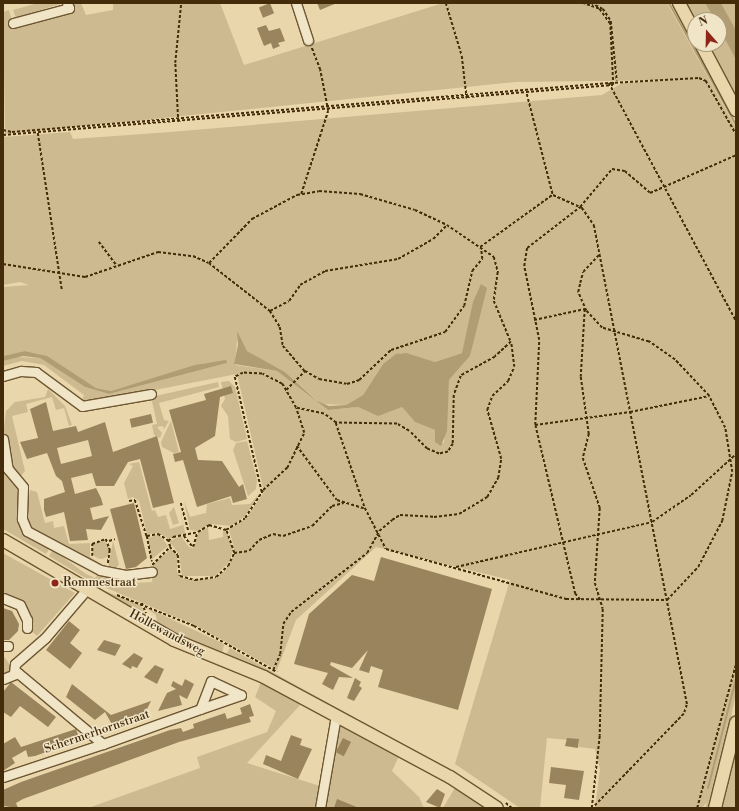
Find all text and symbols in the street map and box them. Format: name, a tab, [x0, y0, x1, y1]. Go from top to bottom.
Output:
north arrow	[687, 12, 727, 52]
text: N	[697, 14, 710, 30]
place label: Rommestraat	[63, 576, 136, 590]
marker: Rommestraat	[50, 578, 60, 588]
street label: Hollewandsweg	[127, 607, 207, 659]
street label: Schermerhornstraat	[42, 707, 152, 757]

